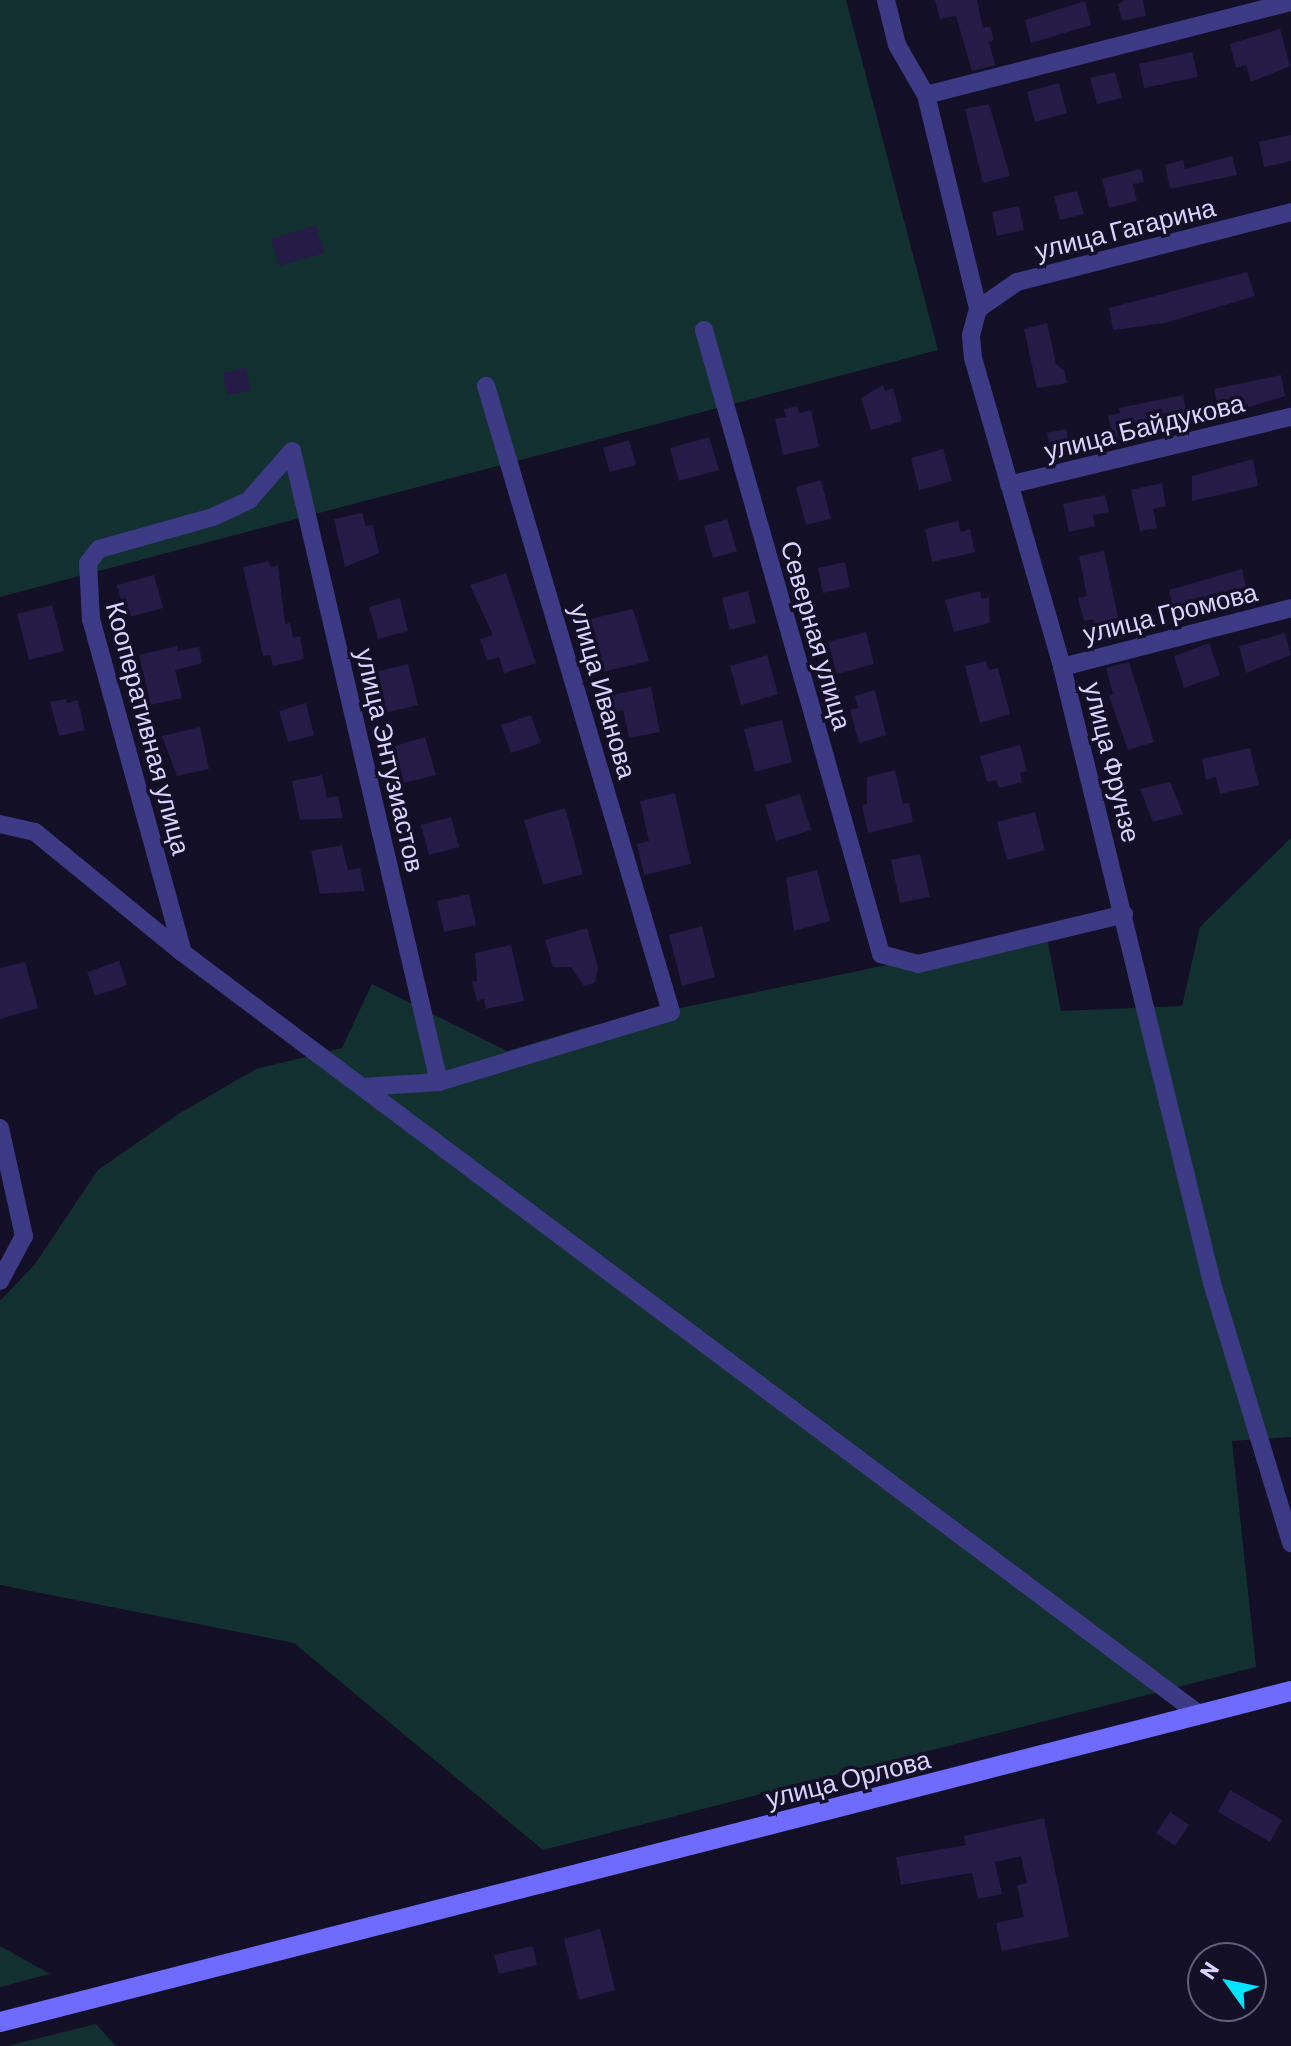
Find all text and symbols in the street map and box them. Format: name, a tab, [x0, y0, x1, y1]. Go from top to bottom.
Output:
street label: улица Гагарина	[1032, 190, 1218, 266]
street label: улица Байдукова	[1041, 386, 1247, 466]
street label: Северная улица	[775, 537, 859, 733]
street label: улица Громова	[1080, 575, 1260, 649]
street label: Кооперативная улица	[100, 598, 198, 858]
street label: улица Иванова	[564, 600, 644, 782]
street label: улица Энтузиастов	[350, 645, 432, 875]
street label: улица Фрунзе	[1078, 679, 1148, 845]
street label: улица Орлова	[763, 1742, 933, 1814]
north arrow	[1187, 1942, 1267, 2022]
text: N	[1194, 1957, 1223, 1983]

